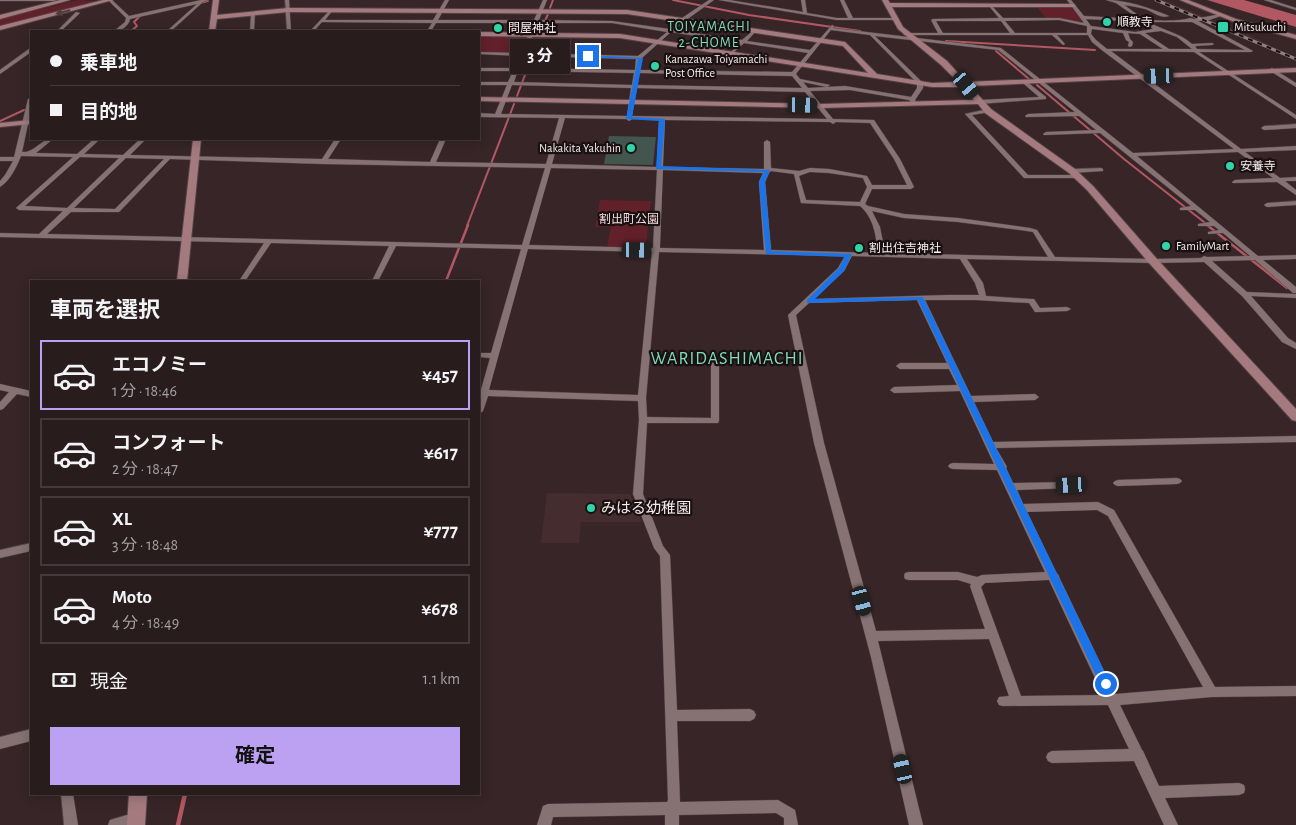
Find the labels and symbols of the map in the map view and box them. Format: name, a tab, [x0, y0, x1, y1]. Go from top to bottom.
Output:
one-way arrow	[55, 8, 70, 16]
marker: 順教寺	[1101, 16, 1113, 28]
place label: 順教寺	[1117, 16, 1153, 28]
district label: TOIYAMACHI 2-CHOME	[667, 20, 751, 50]
marker: Mitsukuchi	[1216, 20, 1230, 34]
place label: Mitsukuchi	[1234, 21, 1286, 33]
marker: 問屋神社	[492, 22, 504, 34]
place label: 問屋神社	[508, 22, 556, 34]
callout: 3 分	[510, 38, 570, 74]
route end	[577, 45, 599, 67]
place label: Kanazawa Toiyamachi Post Office	[665, 53, 767, 79]
marker: Kanazawa Toiyamachi Post Office	[649, 60, 661, 72]
car	[1143, 68, 1174, 84]
car	[950, 69, 981, 101]
car	[787, 97, 818, 113]
place label: Nakakita Yakuhin	[539, 142, 621, 154]
marker: Nakakita Yakuhin	[625, 142, 637, 154]
place label: 安養寺	[1240, 159, 1276, 172]
marker: 安養寺	[1224, 160, 1236, 172]
park label: 割出町公園	[599, 213, 659, 225]
marker: FamilyMart	[1160, 240, 1172, 252]
place label: FamilyMart	[1176, 240, 1229, 253]
place label: 割出住吉神社	[869, 241, 941, 254]
car	[621, 242, 652, 258]
marker: 割出住吉神社	[853, 242, 865, 254]
district label: WARIDASHIMACHI	[650, 350, 804, 368]
car	[1055, 477, 1086, 493]
place label: みはる幼稚園	[601, 500, 691, 516]
marker: みはる幼稚園	[585, 502, 597, 514]
car	[850, 585, 873, 617]
route start	[1095, 673, 1117, 695]
car	[892, 753, 913, 785]

